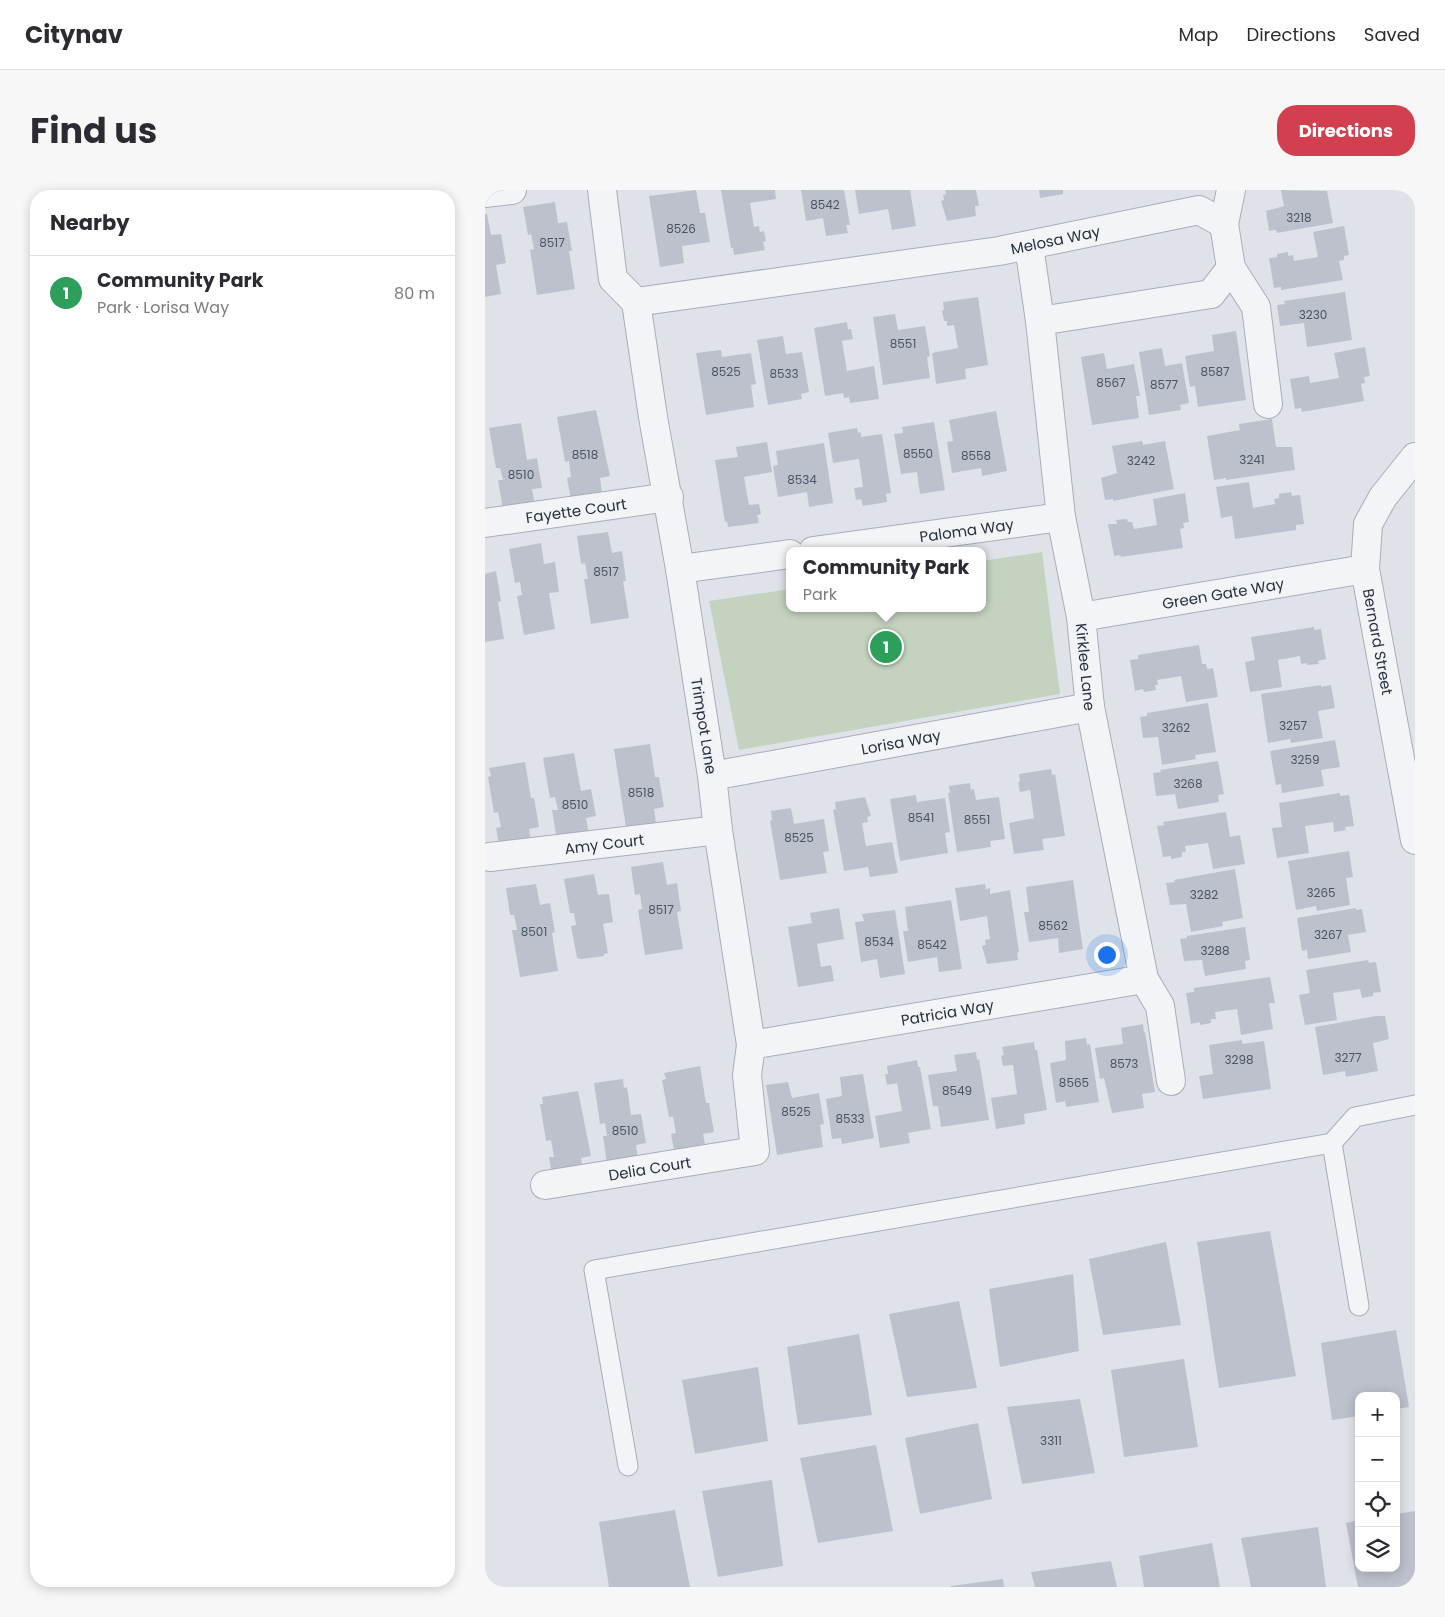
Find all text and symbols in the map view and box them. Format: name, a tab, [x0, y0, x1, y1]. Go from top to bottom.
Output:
text: Citynav	[25, 18, 123, 51]
text: Map	[1179, 22, 1218, 47]
text: Directions	[1246, 22, 1336, 47]
text: Saved	[1364, 22, 1420, 47]
button: Directions	[1277, 105, 1415, 156]
text: Find us	[30, 106, 157, 155]
house number: 8542	[810, 196, 840, 213]
text: Nearby	[50, 208, 130, 237]
house number: 3218	[1286, 209, 1312, 226]
house number: 8526	[666, 220, 696, 237]
street label: Melosa Way	[1009, 220, 1102, 259]
house number: 8517	[539, 234, 565, 251]
text: Community Park	[97, 267, 263, 294]
text: 1	[63, 282, 69, 305]
text: 80 m	[394, 282, 435, 305]
text: Park · Lorisa Way	[97, 296, 229, 319]
house number: 3230	[1299, 306, 1327, 323]
house number: 8551	[890, 335, 916, 352]
house number: 8525	[711, 363, 741, 380]
house number: 8587	[1200, 363, 1230, 380]
house number: 8533	[769, 365, 799, 382]
house number: 8567	[1096, 374, 1126, 391]
house number: 8577	[1150, 376, 1179, 393]
house number: 8550	[903, 445, 933, 462]
house number: 8518	[572, 446, 598, 463]
house number: 8558	[961, 447, 991, 464]
house number: 3241	[1239, 451, 1265, 468]
house number: 3242	[1127, 452, 1155, 469]
house number: 8510	[508, 466, 534, 483]
house number: 8534	[787, 471, 817, 488]
street label: Fayette Court	[524, 493, 628, 528]
street label: Paloma Way	[918, 513, 1016, 547]
popup	[786, 547, 986, 612]
text: Community Park	[803, 554, 969, 581]
house number: 8517	[593, 563, 619, 580]
street label: Green Gate Way	[1160, 572, 1286, 614]
text: Park	[803, 583, 837, 606]
street label: Bernard Street	[1358, 587, 1398, 696]
street label: Kirklee Lane	[1071, 622, 1101, 712]
pin: 1	[870, 628, 902, 666]
street label: Trimpot Lane	[686, 676, 722, 776]
house number: 3257	[1279, 717, 1307, 734]
house number: 3262	[1162, 719, 1190, 736]
street label: Lorisa Way	[859, 724, 943, 759]
house number: 3259	[1290, 751, 1320, 768]
house number: 3268	[1173, 775, 1203, 792]
house number: 8518	[628, 784, 654, 801]
house number: 8510	[562, 796, 588, 813]
house number: 8541	[908, 809, 934, 826]
house number: 8551	[964, 811, 990, 828]
street label: Amy Court	[563, 828, 645, 859]
house number: 8525	[784, 829, 814, 846]
house number: 3265	[1306, 884, 1336, 901]
house number: 3282	[1190, 886, 1218, 903]
house number: 8517	[648, 901, 674, 918]
house number: 8562	[1038, 917, 1068, 934]
house number: 8501	[521, 923, 547, 940]
house number: 3267	[1314, 926, 1343, 943]
house number: 8534	[864, 933, 894, 950]
house number: 8542	[917, 936, 947, 953]
your location	[1094, 942, 1120, 968]
house number: 3288	[1200, 942, 1230, 959]
street label: Patricia Way	[899, 994, 996, 1030]
house number: 3277	[1334, 1049, 1362, 1066]
house number: 3298	[1224, 1051, 1254, 1068]
house number: 8573	[1110, 1055, 1138, 1072]
house number: 8565	[1059, 1074, 1089, 1091]
house number: 8549	[942, 1082, 972, 1099]
house number: 8525	[781, 1103, 811, 1120]
house number: 8533	[835, 1110, 865, 1127]
house number: 8510	[612, 1122, 638, 1139]
street label: Delia Court	[607, 1151, 692, 1185]
map controls	[1355, 1392, 1400, 1572]
button: +	[1355, 1392, 1400, 1437]
house number: 3311	[1040, 1432, 1062, 1449]
button: −	[1355, 1437, 1400, 1482]
button: locate	[1355, 1482, 1400, 1527]
button: layers	[1355, 1527, 1400, 1572]

